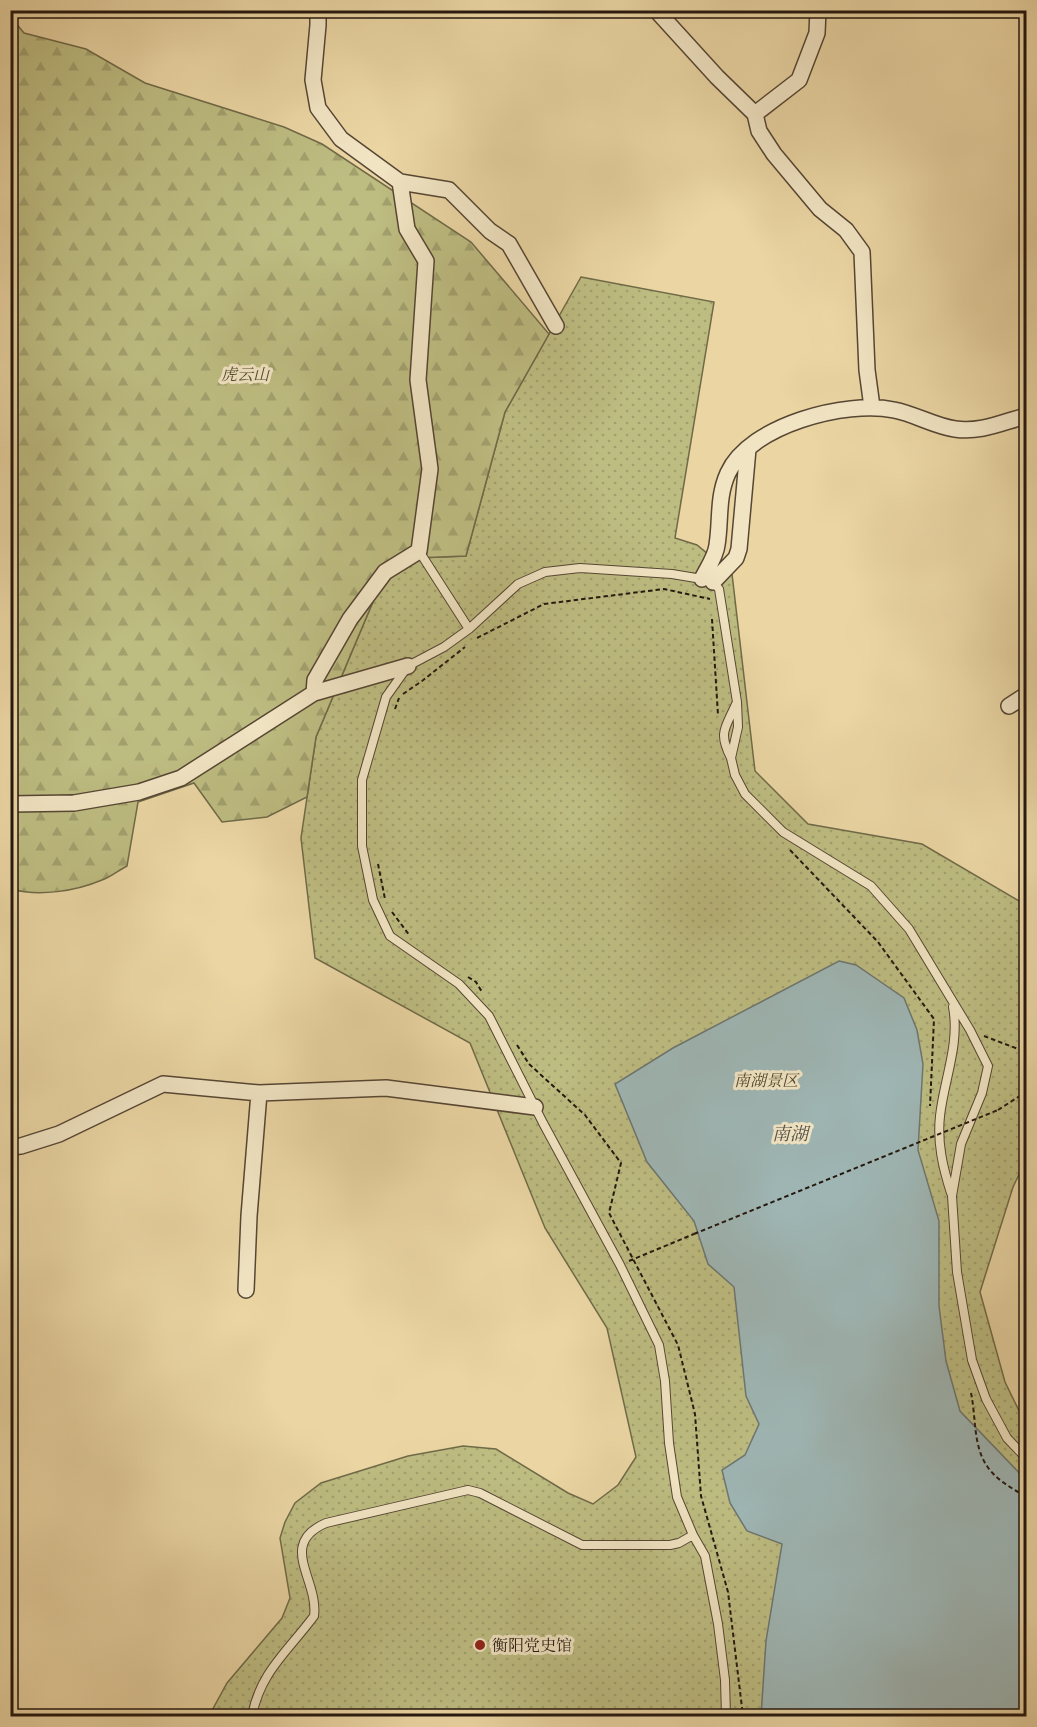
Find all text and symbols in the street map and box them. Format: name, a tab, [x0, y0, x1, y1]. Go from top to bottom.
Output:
park label: 虎云山	[221, 365, 271, 384]
park label: 南湖景区	[734, 1071, 800, 1090]
water label: 南湖	[772, 1124, 811, 1145]
place label: 衡阳党史馆	[492, 1636, 572, 1655]
marker: 衡阳党史馆	[473, 1638, 487, 1652]

